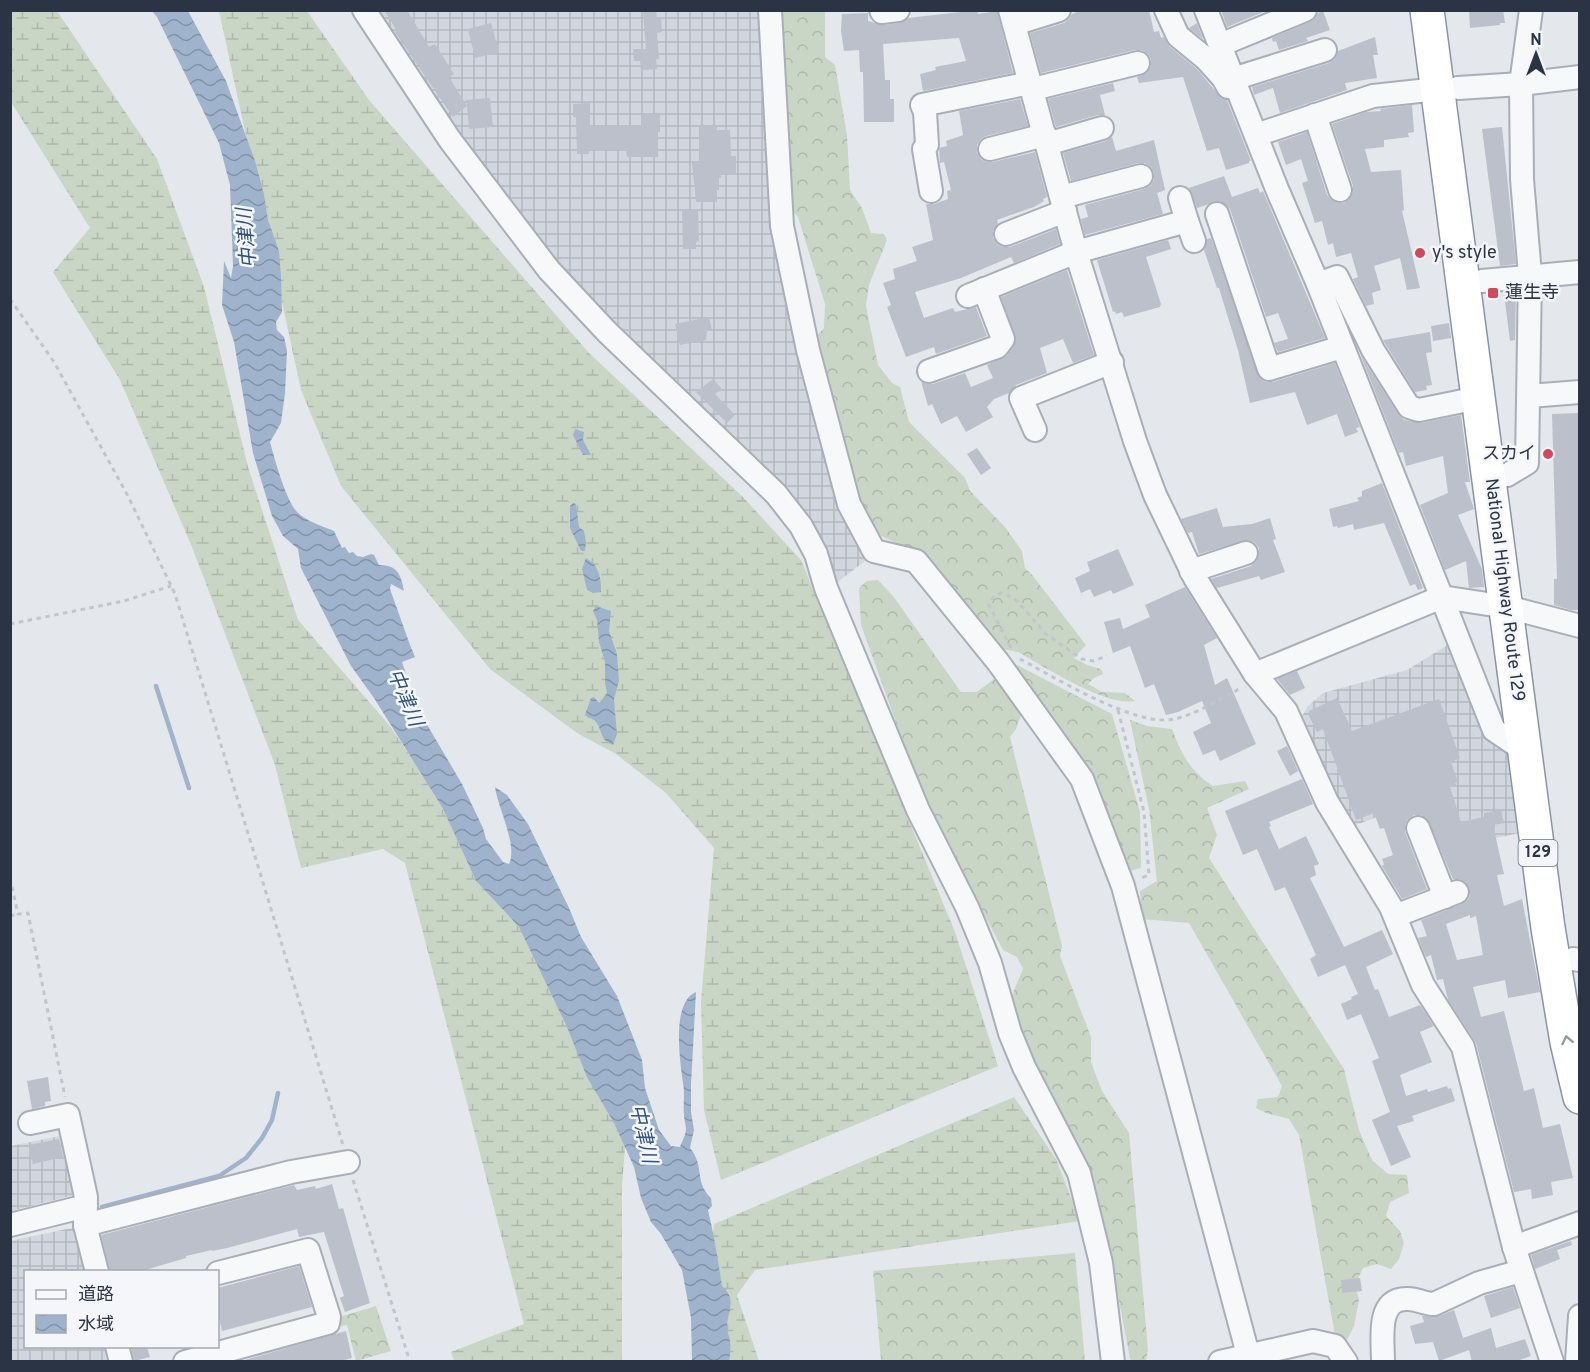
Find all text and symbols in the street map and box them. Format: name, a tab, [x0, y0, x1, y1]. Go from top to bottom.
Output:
north arrow	[1506, 24, 1566, 84]
text: N	[1530, 31, 1542, 51]
water label: 中津川	[232, 205, 264, 269]
place label: y's style	[1432, 242, 1497, 265]
marker: y's style	[1413, 246, 1427, 260]
place label: 蓮生寺	[1505, 282, 1559, 305]
marker: 蓮生寺	[1486, 286, 1500, 300]
place label: スカイ	[1482, 443, 1536, 466]
marker: スカイ	[1541, 447, 1555, 461]
street label: National Highway Route 129	[1479, 477, 1529, 703]
water label: 中津川	[380, 665, 428, 733]
road number: 129	[1518, 840, 1558, 866]
one-way arrow	[1561, 1035, 1574, 1045]
water label: 中津川	[623, 1102, 662, 1168]
legend	[24, 1270, 219, 1348]
text: 道路	[78, 1284, 114, 1307]
text: 水域	[78, 1314, 114, 1337]

